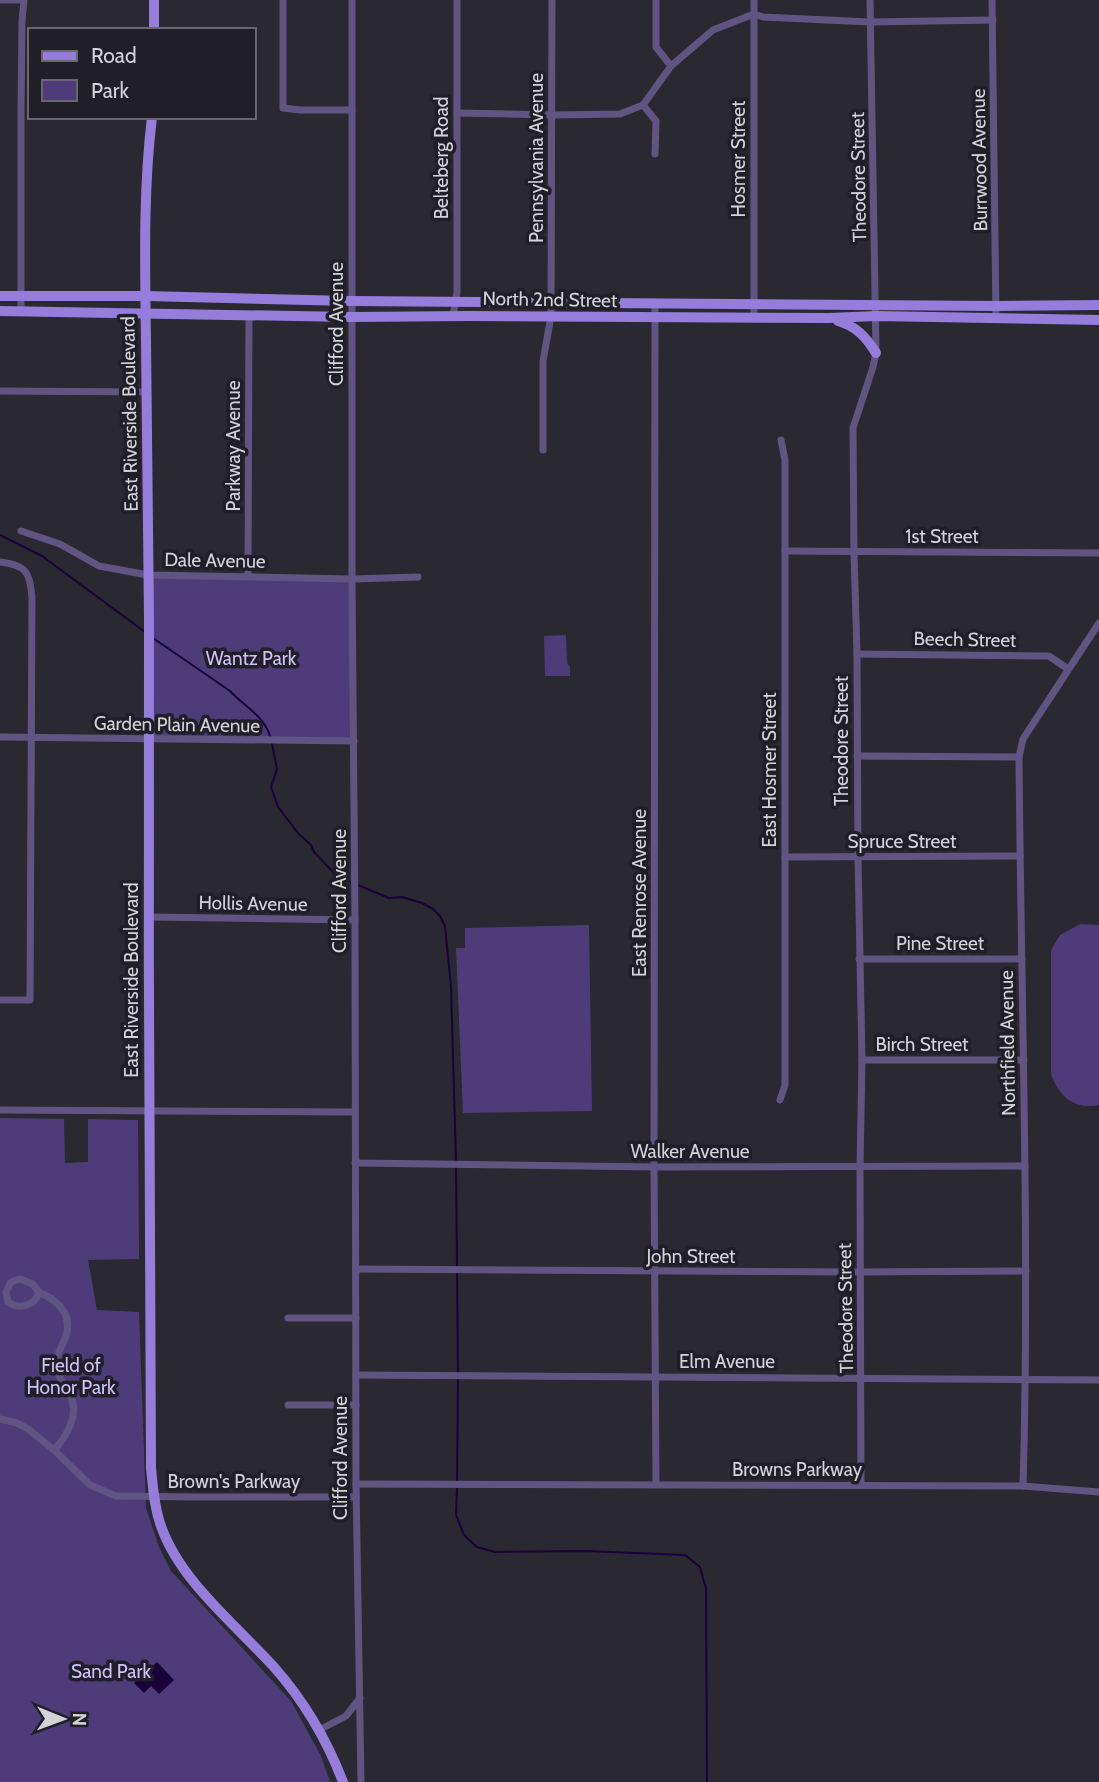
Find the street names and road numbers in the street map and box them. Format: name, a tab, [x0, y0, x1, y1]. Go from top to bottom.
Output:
street label: Pennsylvania Avenue	[525, 73, 548, 243]
street label: Burrwood Avenue	[967, 88, 992, 232]
street label: Belteberg Road	[430, 97, 453, 219]
street label: Hosmer Street	[727, 100, 750, 217]
street label: Theodore Street	[846, 111, 871, 242]
street label: Clifford Avenue	[325, 262, 348, 386]
street label: North 2nd Street	[482, 287, 618, 312]
street label: East Riverside Boulevard	[116, 316, 143, 512]
street label: Parkway Avenue	[222, 380, 245, 511]
street label: 1st Street	[905, 525, 979, 548]
street label: Dale Avenue	[164, 548, 266, 573]
street label: Beech Street	[913, 627, 1017, 652]
street label: Theodore Street	[830, 675, 853, 806]
street label: East Hosmer Street	[758, 692, 781, 848]
street label: Garden Plain Avenue	[94, 712, 261, 737]
street label: East Renrose Avenue	[628, 809, 651, 977]
street label: Clifford Avenue	[328, 829, 351, 953]
street label: Spruce Street	[848, 830, 957, 853]
street label: East Riverside Boulevard	[120, 882, 143, 1078]
street label: Hollis Avenue	[198, 891, 308, 916]
street label: Pine Street	[896, 932, 985, 955]
street label: Northfield Avenue	[995, 970, 1020, 1116]
street label: Birch Street	[875, 1033, 969, 1056]
street label: Walker Avenue	[630, 1140, 750, 1163]
street label: Theodore Street	[833, 1242, 858, 1373]
street label: John Street	[645, 1245, 736, 1268]
street label: Elm Avenue	[679, 1350, 775, 1373]
street label: Clifford Avenue	[329, 1396, 352, 1520]
street label: Browns Parkway	[732, 1458, 862, 1481]
street label: Brown's Parkway	[168, 1470, 301, 1493]

